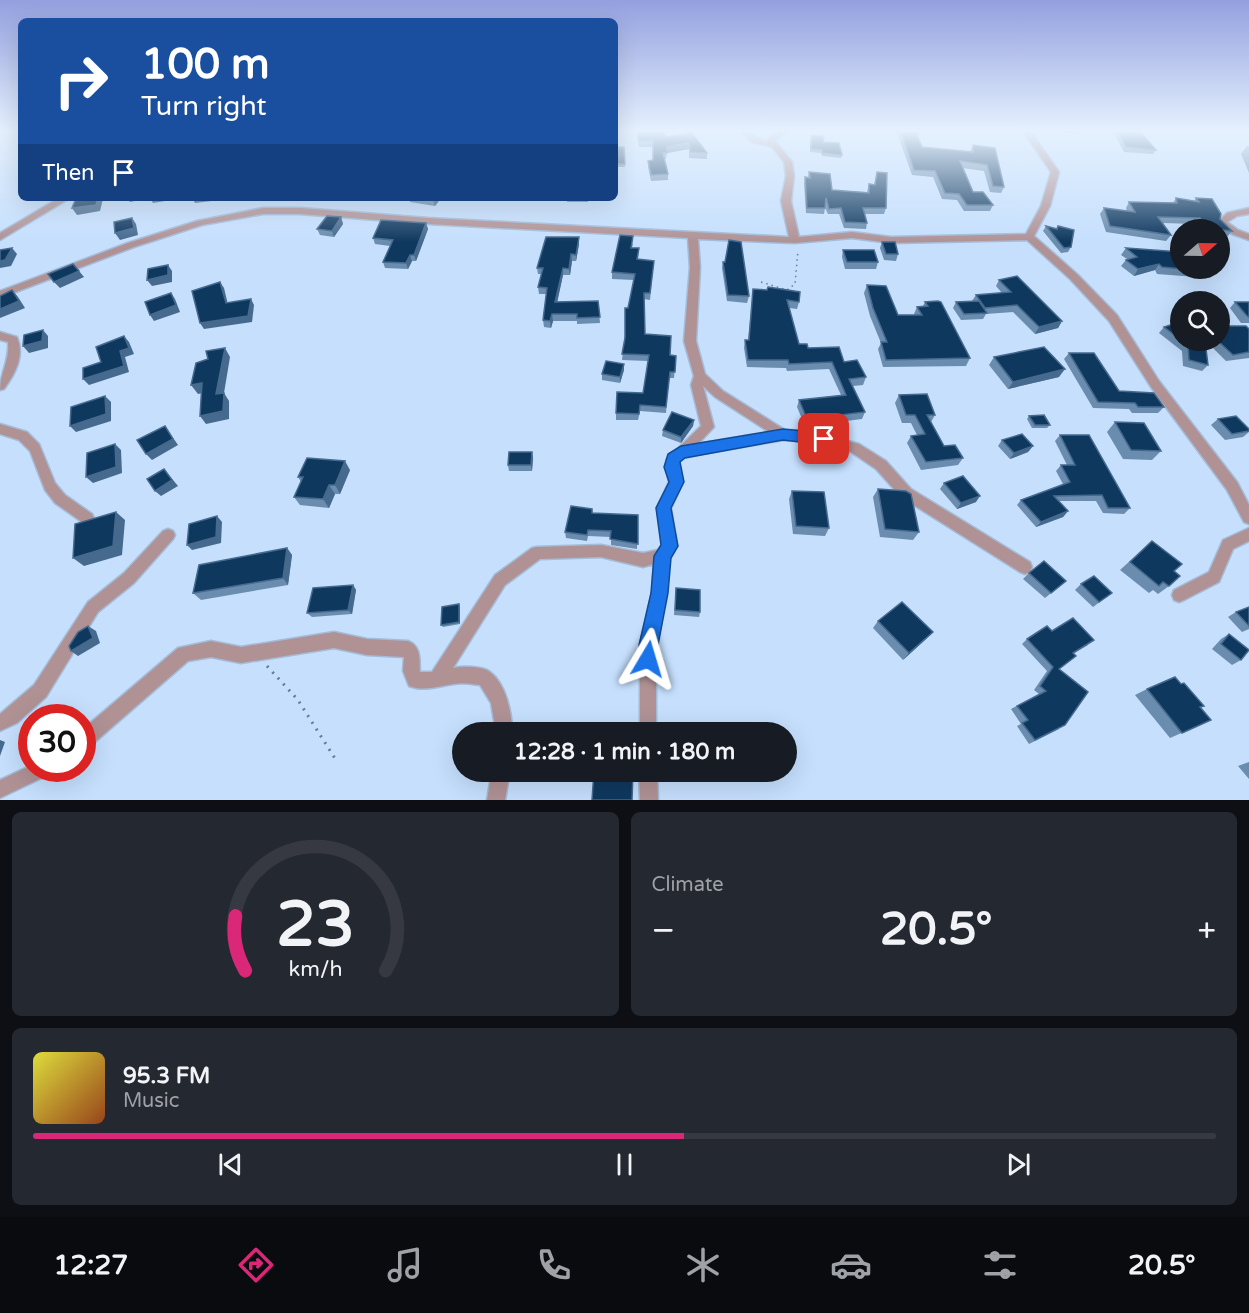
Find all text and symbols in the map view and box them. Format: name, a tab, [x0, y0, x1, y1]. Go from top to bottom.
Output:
text: 100 m	[141, 39, 270, 90]
icon: right	[42, 42, 120, 120]
text: Turn right	[141, 90, 267, 123]
icon: arrive	[107, 156, 140, 189]
text: Then	[42, 160, 95, 186]
north arrow	[1170, 219, 1230, 279]
map controls	[1170, 219, 1230, 351]
button: search	[1170, 291, 1230, 351]
pin	[798, 413, 849, 464]
icon: arrive	[807, 422, 840, 455]
position arrow	[616, 627, 680, 691]
speed limit sign: 30	[18, 704, 96, 782]
text: 12:28 · 1 min · 180 m	[514, 739, 735, 765]
text: Climate	[652, 873, 724, 897]
text: 23	[276, 888, 354, 963]
text: 20.5°	[880, 903, 993, 957]
text: −	[652, 911, 675, 950]
text: +	[1197, 911, 1216, 950]
text: km/h	[288, 956, 342, 982]
text: 95.3 FM	[123, 1063, 210, 1089]
text: Music	[123, 1089, 179, 1113]
icon: previous	[214, 1148, 247, 1181]
icon: pause	[608, 1148, 641, 1181]
icon: next	[1002, 1148, 1035, 1181]
icon: directions	[235, 1244, 277, 1286]
icon: music	[384, 1244, 426, 1286]
icon: phone	[533, 1244, 575, 1286]
icon: climate	[682, 1244, 724, 1286]
icon: car	[830, 1244, 872, 1286]
icon: filters	[979, 1244, 1021, 1286]
text: 12:27	[53, 1249, 128, 1282]
text: 20.5°	[1128, 1249, 1196, 1282]

